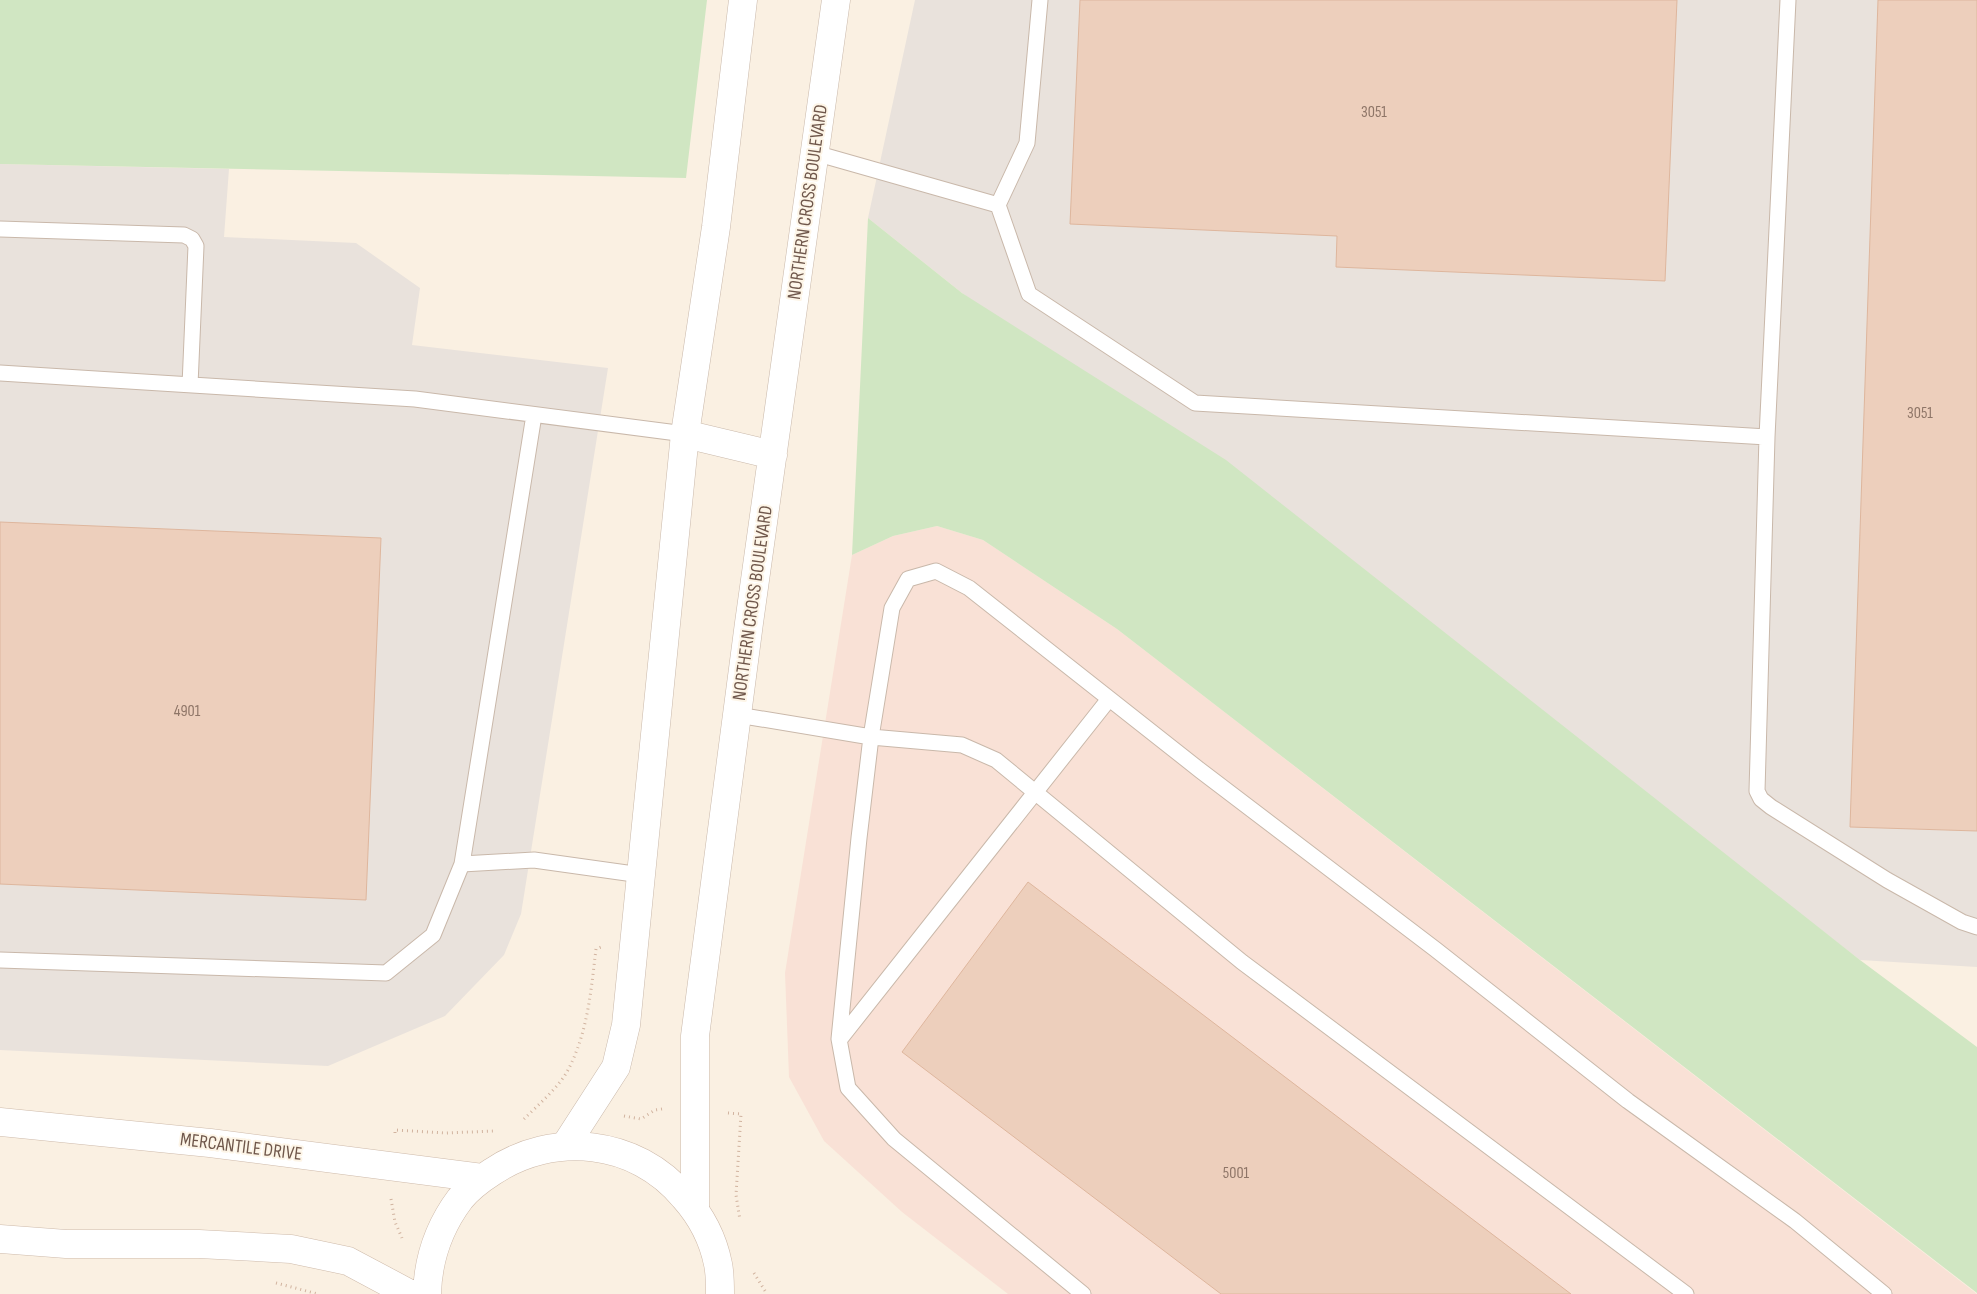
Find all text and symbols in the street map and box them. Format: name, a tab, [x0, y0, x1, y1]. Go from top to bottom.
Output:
street label: NORTHERN CROSS BOULEVARD	[783, 103, 833, 301]
house number: 3051	[1361, 103, 1387, 122]
house number: 3051	[1907, 404, 1933, 423]
street label: NORTHERN CROSS BOULEVARD	[728, 504, 778, 702]
house number: 4901	[174, 702, 201, 721]
street label: MERCANTILE DRIVE	[179, 1128, 303, 1166]
house number: 5001	[1223, 1164, 1250, 1183]

